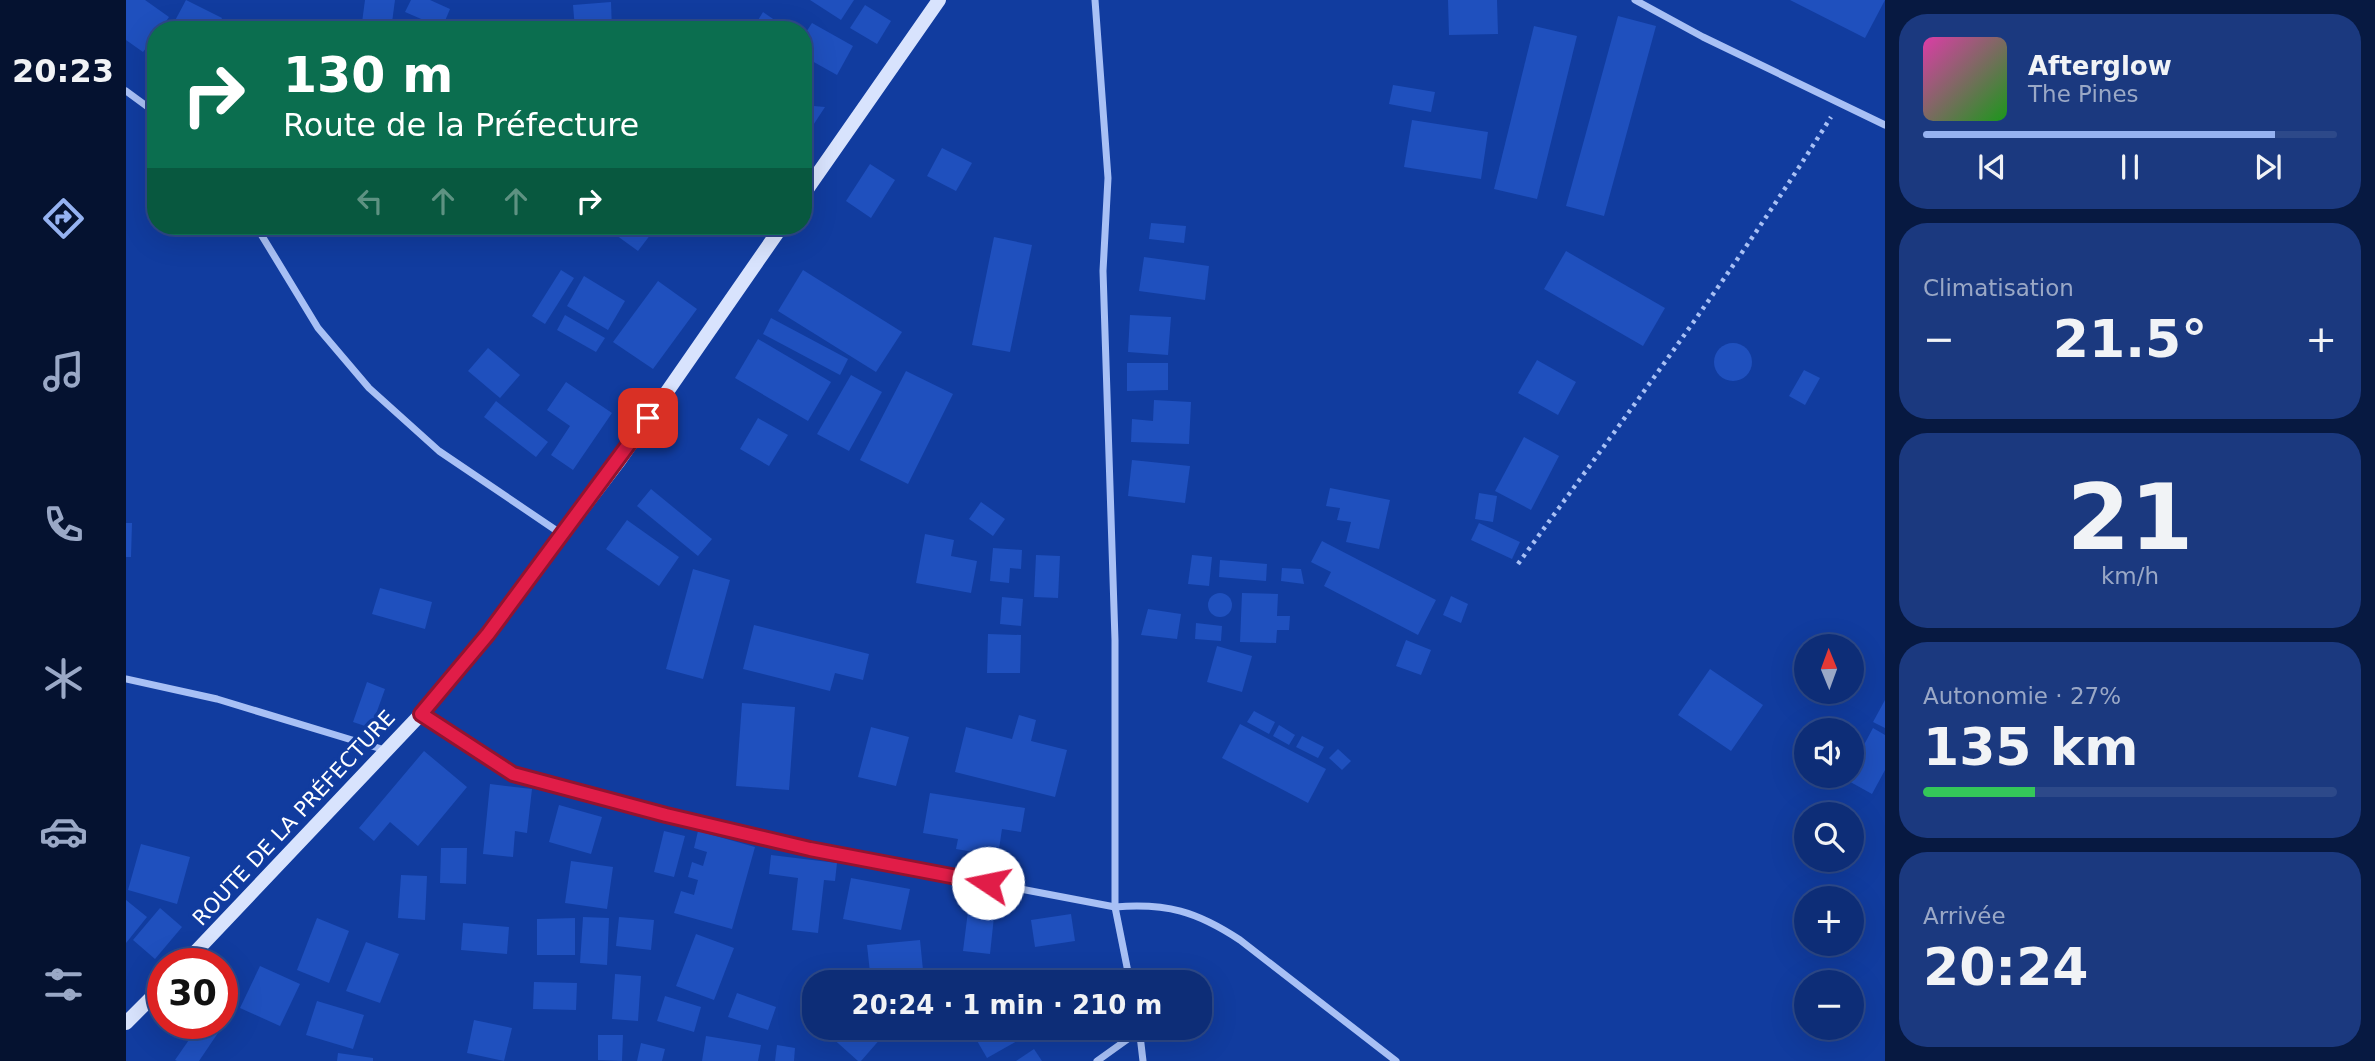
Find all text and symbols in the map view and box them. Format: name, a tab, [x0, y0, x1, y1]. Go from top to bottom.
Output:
text: 130 m	[283, 47, 453, 104]
icon: right	[168, 49, 259, 140]
text: Afterglow	[2028, 51, 2172, 81]
text: 20:23	[12, 52, 114, 90]
text: The Pines	[2028, 81, 2139, 107]
text: Route de la Préfecture	[283, 106, 639, 144]
icon: previous	[1973, 148, 2011, 186]
icon: pause	[2111, 148, 2149, 186]
icon: next	[2249, 148, 2287, 186]
icon: left	[351, 182, 389, 220]
icon: ahead	[424, 182, 462, 220]
icon: ahead	[497, 182, 535, 220]
icon: right	[570, 182, 608, 220]
icon: directions	[39, 194, 88, 243]
text: Climatisation	[1923, 275, 2074, 301]
text: 21.5°	[2053, 309, 2207, 369]
text: −	[1923, 317, 1955, 361]
text: +	[2305, 317, 2337, 361]
icon: music	[39, 347, 88, 396]
pin	[618, 388, 678, 448]
icon: arrive	[629, 399, 667, 437]
text: 21	[2067, 465, 2193, 570]
icon: phone	[39, 500, 88, 549]
text: km/h	[2101, 563, 2159, 589]
north arrow	[1794, 634, 1864, 704]
map controls	[1794, 634, 1864, 1040]
icon: climate	[39, 654, 88, 703]
text: Autonomie · 27%	[1923, 683, 2121, 709]
street label: ROUTE DE LA PRÉFECTURE	[187, 705, 400, 930]
text: 135 km	[1923, 717, 2138, 777]
button: sound	[1794, 718, 1864, 788]
button: search	[1794, 802, 1864, 872]
icon: car	[39, 807, 88, 856]
position arrow	[951, 846, 1025, 920]
button: +	[1794, 886, 1864, 956]
text: Arrivée	[1923, 903, 2006, 929]
text: 20:24	[1923, 937, 2089, 997]
speed limit sign: 30	[147, 948, 238, 1039]
icon: filters	[39, 960, 88, 1009]
button: −	[1794, 970, 1864, 1040]
text: 20:24 · 1 min · 210 m	[852, 990, 1162, 1020]

